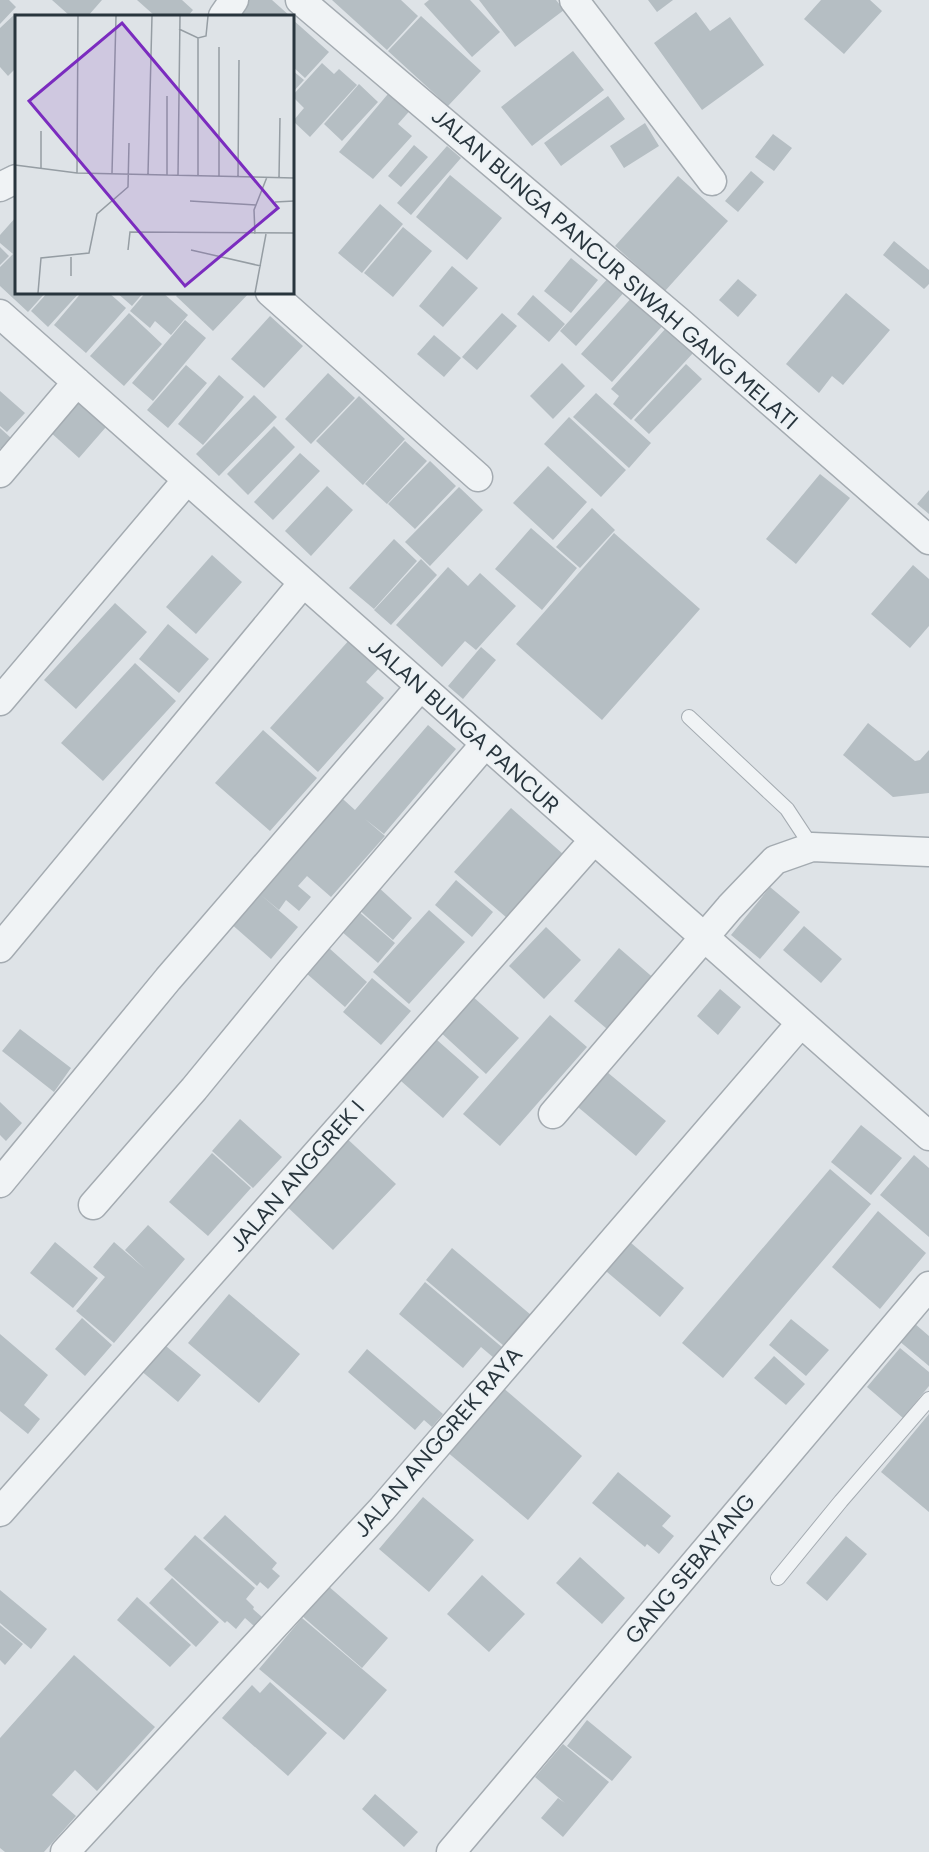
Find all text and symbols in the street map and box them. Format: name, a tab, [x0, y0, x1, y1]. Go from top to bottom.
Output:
inset map	[15, 15, 294, 294]
street label: JALAN BUNGA PANCUR SIWAH GANG MELATI	[426, 103, 804, 435]
street label: JALAN BUNGA PANCUR	[363, 633, 565, 819]
street label: JALAN ANGGREK I	[224, 1095, 370, 1257]
street label: JALAN ANGGREK RAYA	[348, 1341, 528, 1542]
street label: GANG SEBAYANG	[619, 1489, 761, 1649]

